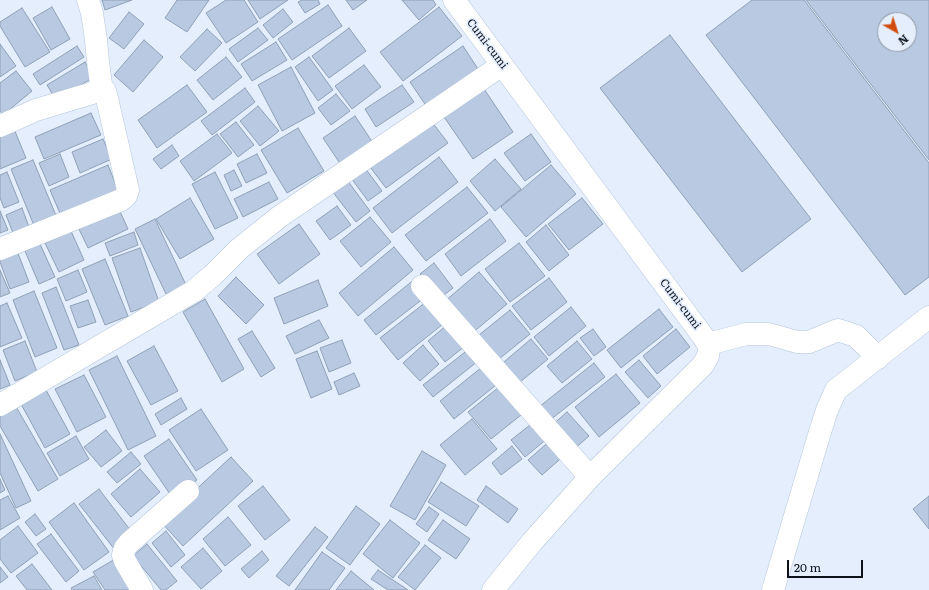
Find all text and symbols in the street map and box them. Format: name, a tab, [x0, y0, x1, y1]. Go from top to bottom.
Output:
north arrow	[877, 12, 917, 52]
street label: Cumi-cumi	[464, 16, 510, 72]
text: N	[895, 31, 913, 50]
street label: Cumi-cumi	[657, 276, 703, 332]
scale bar	[789, 552, 865, 578]
text: 20 m	[794, 558, 821, 576]

